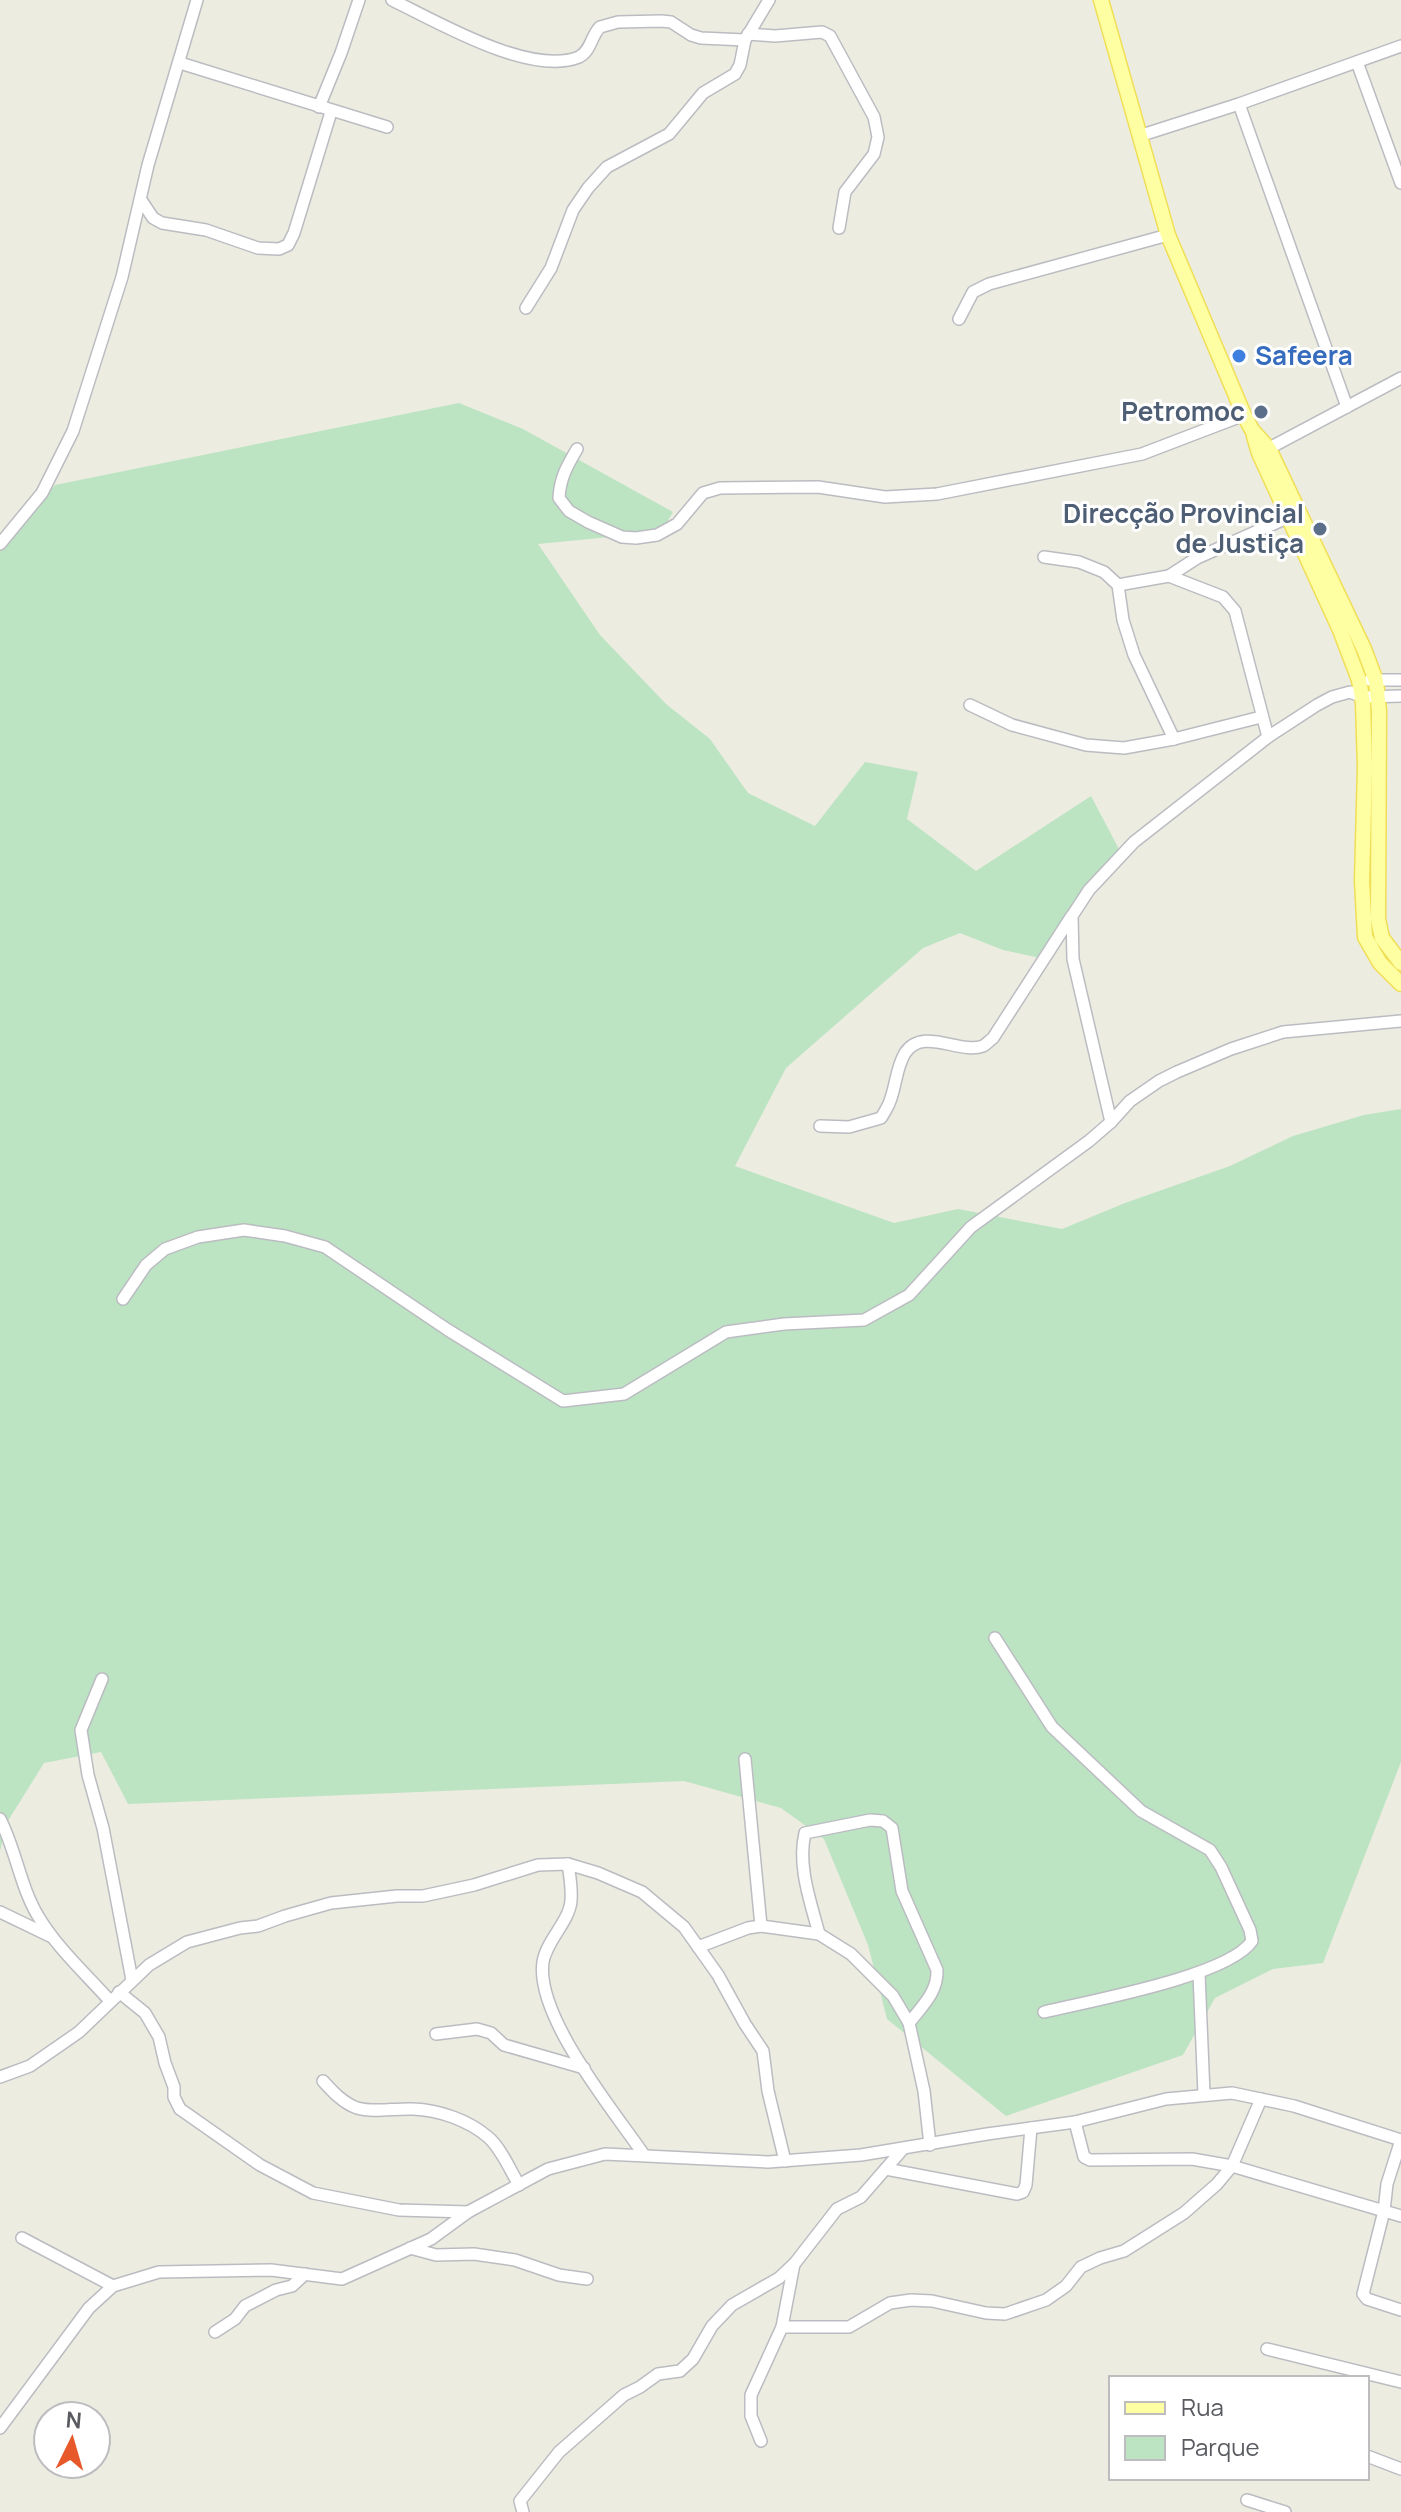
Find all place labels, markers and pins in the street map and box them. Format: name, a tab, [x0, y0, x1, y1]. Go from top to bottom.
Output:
place label: Safeera	[1255, 337, 1353, 373]
marker: Safeera	[1230, 347, 1248, 365]
place label: Petromoc	[1121, 393, 1245, 429]
marker: Petromoc	[1252, 403, 1270, 421]
place label: Direcção Provincial de Justiça	[1063, 495, 1304, 561]
marker: Direcção Provincial de Justiça	[1311, 520, 1329, 538]

